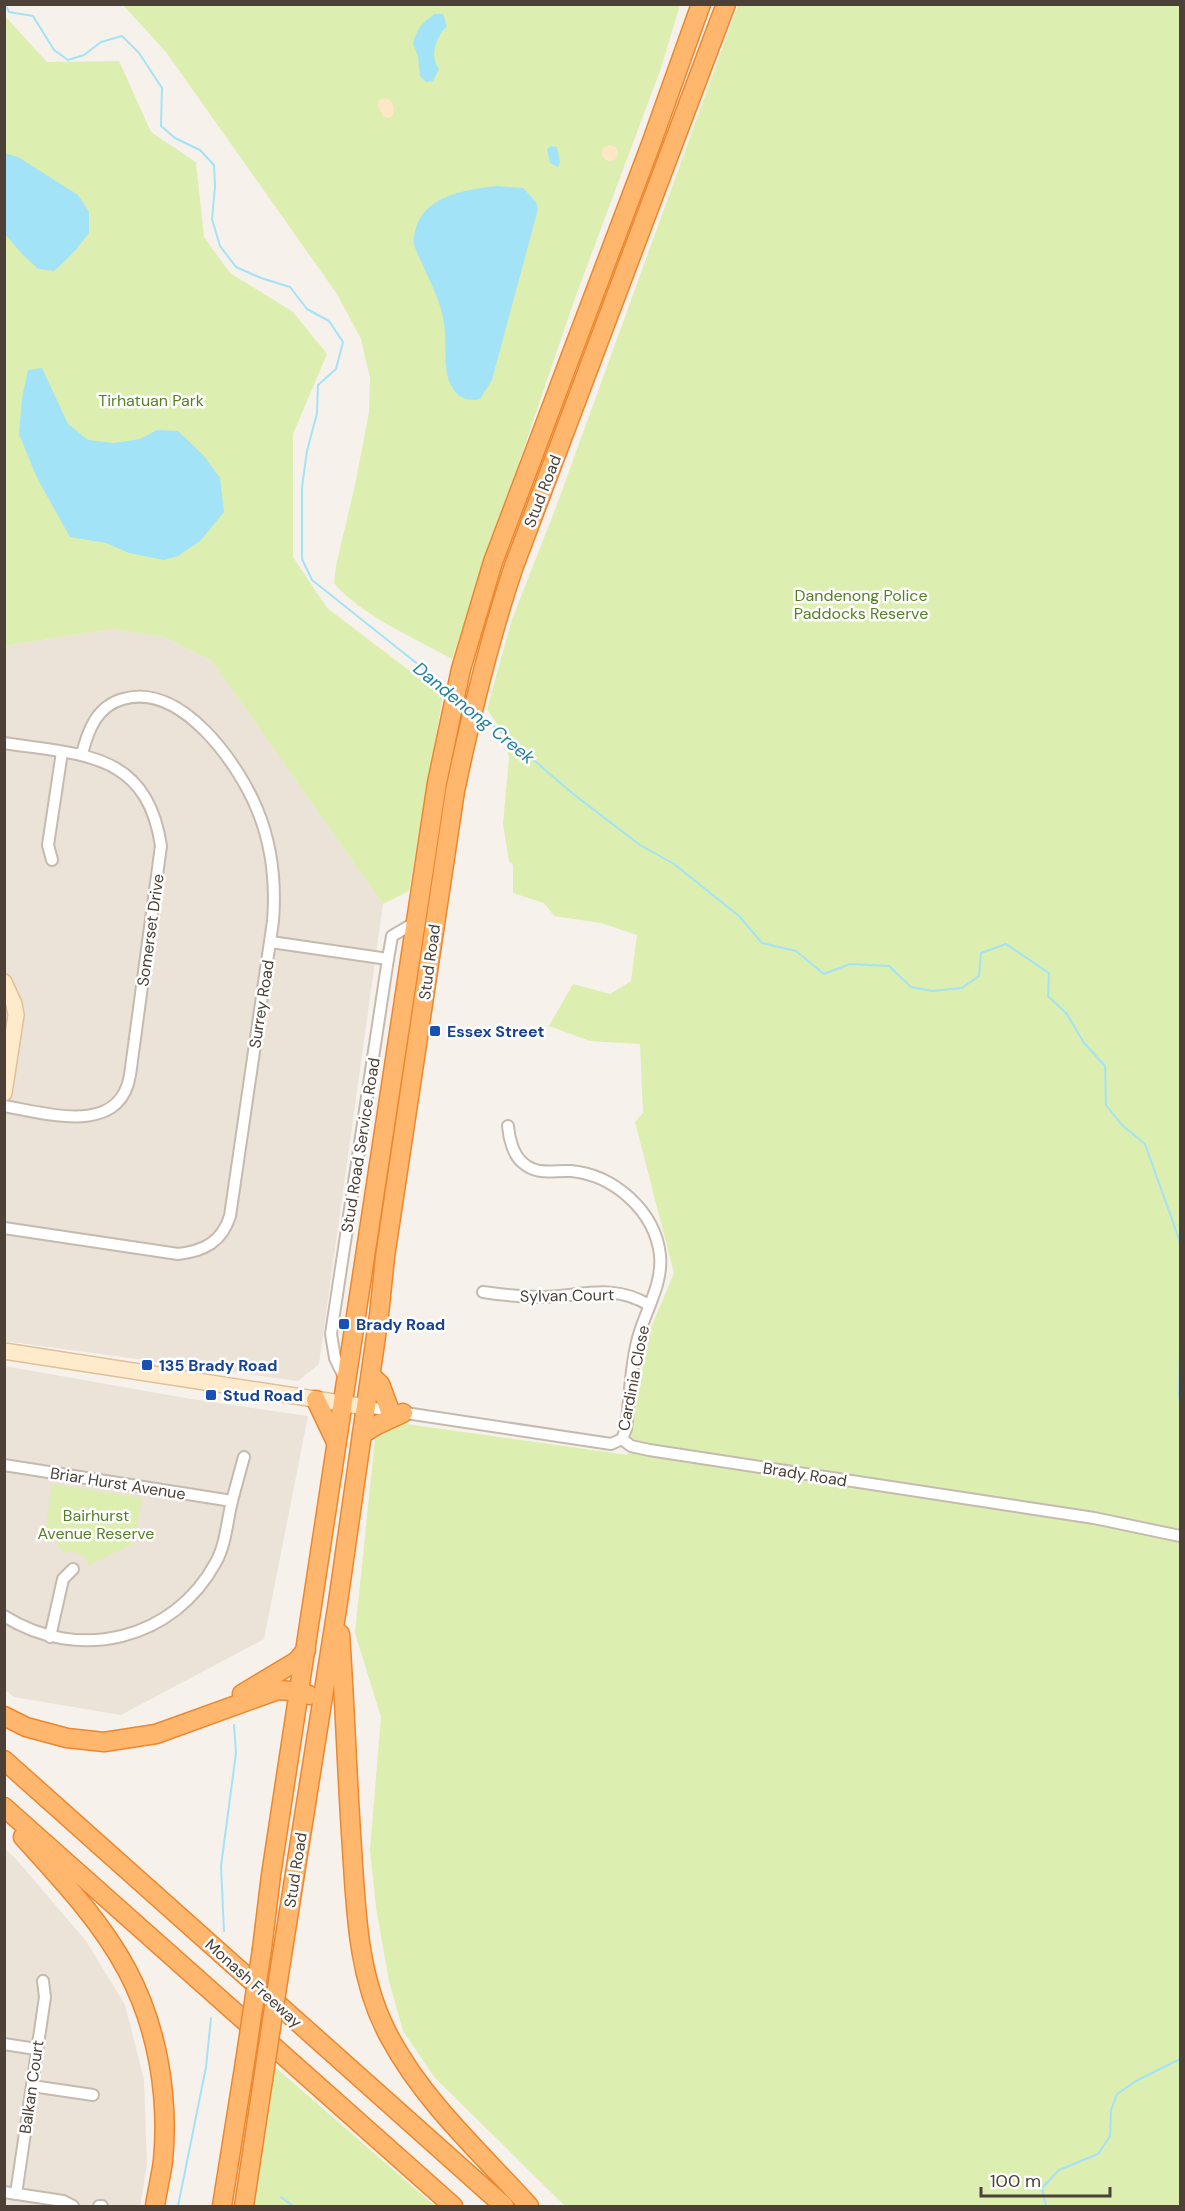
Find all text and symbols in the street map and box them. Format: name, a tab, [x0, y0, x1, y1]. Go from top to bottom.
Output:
park label: Tirhatuan Park	[98, 390, 204, 411]
street label: Stud Road	[519, 452, 566, 531]
park label: Dandenong Police Paddocks Reserve	[794, 585, 928, 624]
water label: Dandenong Creek	[408, 657, 540, 770]
street label: Somerset Drive	[132, 873, 169, 988]
street label: Stud Road	[414, 923, 445, 1001]
street label: Surrey Road	[244, 958, 279, 1050]
place label: Essex Street	[447, 1021, 544, 1042]
marker: Essex Street	[428, 1024, 442, 1038]
street label: Stud Road Service Road	[336, 1056, 385, 1234]
street label: Sylvan Court	[520, 1284, 614, 1307]
place label: Brady Road	[356, 1314, 445, 1335]
marker: Brady Road	[337, 1317, 351, 1331]
street label: Cardinia Close	[613, 1323, 654, 1433]
place label: 135 Brady Road	[159, 1355, 277, 1376]
marker: 135 Brady Road	[140, 1358, 154, 1372]
place label: Stud Road	[223, 1385, 303, 1406]
marker: Stud Road	[204, 1388, 218, 1402]
street label: Brady Road	[761, 1457, 848, 1491]
street label: Briar Hurst Avenue	[49, 1462, 187, 1505]
park label: Bairhurst Avenue Reserve	[38, 1505, 154, 1544]
street label: Stud Road	[279, 1831, 312, 1909]
street label: Monash Freeway	[201, 1934, 307, 2033]
street label: Balkan Court	[15, 2039, 48, 2135]
scale bar	[981, 2160, 1110, 2198]
text: 100 m	[990, 2169, 1041, 2193]

